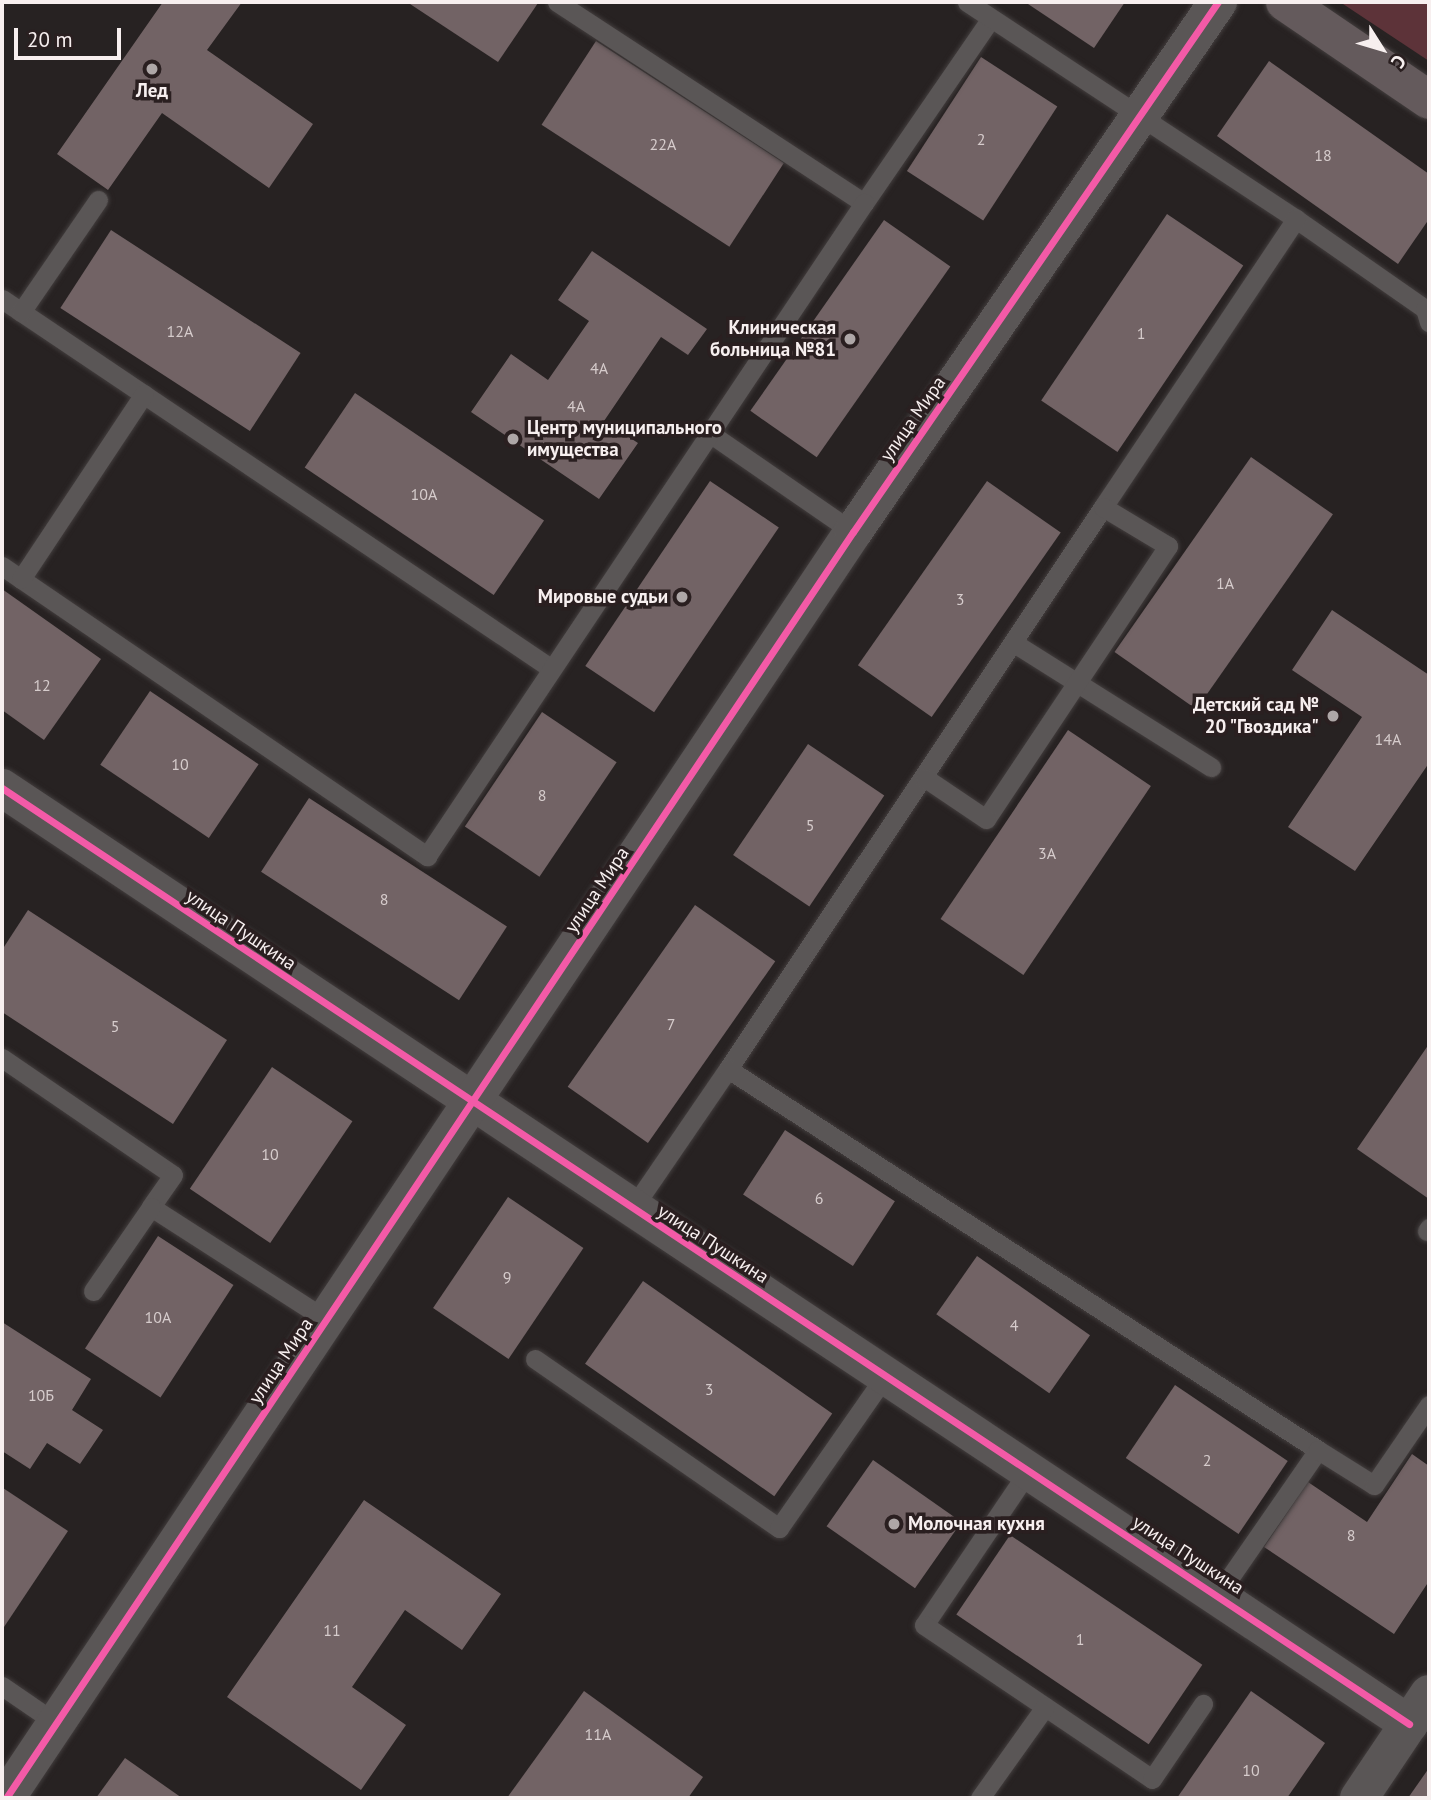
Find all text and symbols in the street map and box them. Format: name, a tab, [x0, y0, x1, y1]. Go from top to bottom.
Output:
scale bar	[18, 14, 124, 58]
north arrow	[1347, 14, 1417, 84]
text: 20 m	[27, 26, 73, 53]
text: С	[1386, 50, 1412, 73]
marker: Лед	[144, 61, 160, 77]
place label: Лед	[136, 80, 168, 102]
house number: 2	[977, 129, 985, 149]
house number: 22А	[650, 134, 676, 154]
house number: 18	[1314, 145, 1332, 165]
place label: Клиническая больница №81	[710, 317, 836, 361]
house number: 12А	[167, 321, 193, 341]
house number: 1	[1137, 323, 1145, 343]
marker: Клиническая больница №81	[842, 331, 858, 347]
house number: 4А	[590, 358, 608, 378]
street label: улица Мира	[875, 372, 951, 466]
house number: 4А	[567, 396, 585, 416]
place label: Центр муниципального имущества	[527, 417, 722, 461]
marker: Центр муниципального имущества	[505, 431, 521, 447]
house number: 10А	[411, 484, 437, 504]
house number: 1А	[1216, 573, 1234, 593]
place label: Мировые судьи	[538, 586, 668, 608]
marker: Мировые судьи	[674, 589, 690, 605]
house number: 3	[956, 589, 964, 609]
house number: 12	[33, 675, 51, 695]
place label: Детский сад № 20 "Гвоздика"	[1193, 694, 1319, 738]
marker: Детский сад № 20 "Гвоздика"	[1325, 708, 1341, 724]
house number: 14А	[1375, 729, 1401, 749]
house number: 10	[171, 754, 189, 774]
house number: 8	[538, 785, 546, 805]
house number: 5	[806, 815, 814, 835]
street label: улица Мира	[560, 843, 634, 937]
house number: 3А	[1038, 843, 1056, 863]
street label: улица Пушкина	[182, 885, 300, 975]
house number: 8	[380, 889, 388, 909]
house number: 7	[667, 1014, 675, 1034]
house number: 5	[111, 1016, 119, 1036]
house number: 10	[261, 1144, 279, 1164]
house number: 6	[815, 1188, 823, 1208]
street label: улица Пушкина	[653, 1200, 773, 1288]
house number: 9	[503, 1267, 511, 1287]
house number: 10А	[145, 1307, 171, 1327]
street label: улица Мира	[244, 1314, 318, 1408]
house number: 4	[1010, 1315, 1018, 1335]
house number: 3	[705, 1379, 713, 1399]
house number: 10Б	[28, 1385, 54, 1405]
house number: 2	[1203, 1450, 1211, 1470]
street label: улица Пушкина	[1128, 1511, 1248, 1599]
place label: Молочная кухня	[908, 1513, 1045, 1535]
marker: Молочная кухня	[886, 1516, 902, 1532]
house number: 8	[1347, 1525, 1355, 1545]
house number: 11	[323, 1620, 341, 1640]
house number: 1	[1076, 1629, 1084, 1649]
house number: 11А	[585, 1724, 611, 1744]
house number: 10	[1242, 1760, 1260, 1780]

